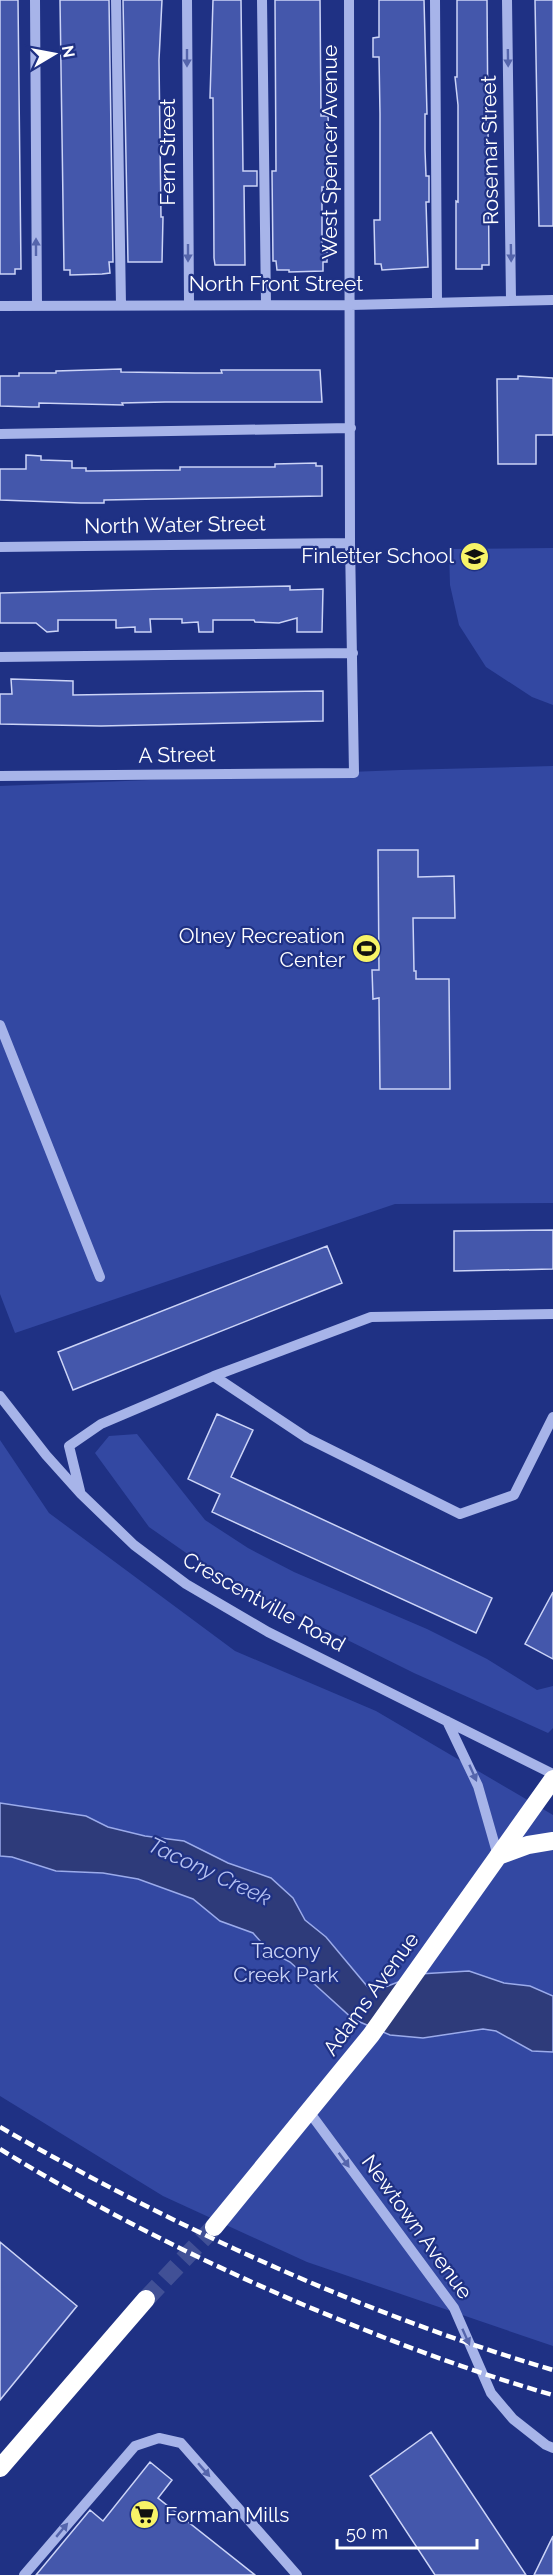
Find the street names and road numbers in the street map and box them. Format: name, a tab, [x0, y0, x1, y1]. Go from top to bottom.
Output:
street label: West Spencer Avenue	[317, 45, 342, 259]
street label: Rosemar Street	[476, 75, 503, 225]
street label: Fern Street	[155, 98, 180, 206]
street label: North Front Street	[189, 271, 363, 296]
street label: North Water Street	[84, 510, 266, 539]
street label: A Street	[138, 741, 216, 768]
street label: Crescentville Road	[179, 1546, 350, 1657]
street label: Adams Avenue	[318, 1927, 424, 2060]
street label: Newtown Avenue	[357, 2150, 478, 2304]

